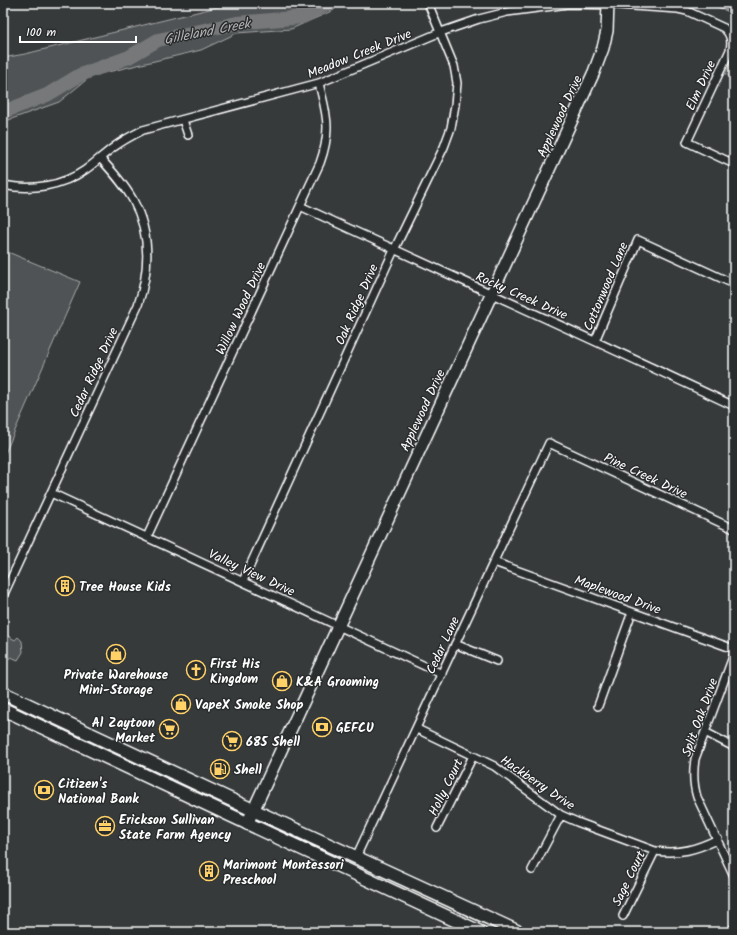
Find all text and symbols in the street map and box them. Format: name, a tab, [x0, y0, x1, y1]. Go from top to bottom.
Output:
water label: Gilleland Creek	[162, 12, 255, 51]
scale bar	[20, 18, 136, 44]
text: 100 m	[26, 23, 57, 42]
street label: Meadow Creek Drive	[304, 24, 415, 85]
street label: Elm Drive	[681, 57, 722, 114]
street label: Applewood Drive	[532, 72, 589, 161]
street label: Cottonwood Lane	[578, 239, 635, 334]
street label: Willow Wood Drive	[211, 259, 272, 359]
street label: Oak Ridge Drive	[330, 261, 385, 349]
street label: Rocky Creek Drive	[472, 267, 571, 326]
street label: Cedar Ridge Drive	[64, 324, 124, 421]
street label: Applewood Drive	[395, 366, 452, 455]
street label: Pine Creek Drive	[600, 448, 691, 505]
street label: Valley View Drive	[205, 544, 298, 603]
street label: Maplewood Drive	[571, 570, 664, 621]
building icon: Tree House Kids	[54, 575, 76, 597]
place label: Tree House Kids	[79, 577, 171, 598]
street label: Cedar Lane	[421, 613, 466, 678]
shop icon: Private Warehouse Mini-Storage	[105, 643, 127, 665]
place label: First His Kingdom	[210, 654, 260, 690]
church icon: First His Kingdom	[185, 659, 207, 681]
place label: Private Warehouse Mini-Storage	[64, 665, 169, 701]
shop icon: K&A Grooming	[271, 670, 293, 692]
place label: K&A Grooming	[296, 672, 379, 693]
street label: Split Oak Drive	[676, 675, 724, 760]
shop icon: VapeX Smoke Shop	[170, 693, 192, 715]
place label: VapeX Smoke Shop	[195, 695, 303, 716]
place label: Al Zaytoon Market	[92, 713, 155, 749]
bank icon: GEFCU	[311, 716, 333, 738]
supermarket icon: Al Zaytoon Market	[158, 718, 180, 740]
place label: GEFCU	[336, 718, 374, 739]
supermarket icon: 685 Shell	[221, 730, 243, 752]
place label: 685 Shell	[246, 732, 301, 753]
street label: Hackberry Drive	[495, 750, 579, 816]
street label: Holly Court	[423, 755, 470, 820]
fuel station icon: Shell	[209, 758, 231, 780]
place label: Shell	[234, 760, 262, 781]
place label: Citizen's National Bank	[58, 774, 139, 810]
bank icon: Citizen's National Bank	[33, 779, 55, 801]
place label: Erickson Sullivan State Farm Agency	[119, 810, 231, 846]
office icon: Erickson Sullivan State Farm Agency	[94, 815, 116, 837]
street label: Sage Court	[607, 846, 652, 910]
place label: Marimont Montessori Preschool	[223, 855, 344, 891]
building icon: Marimont Montessori Preschool	[198, 860, 220, 882]

